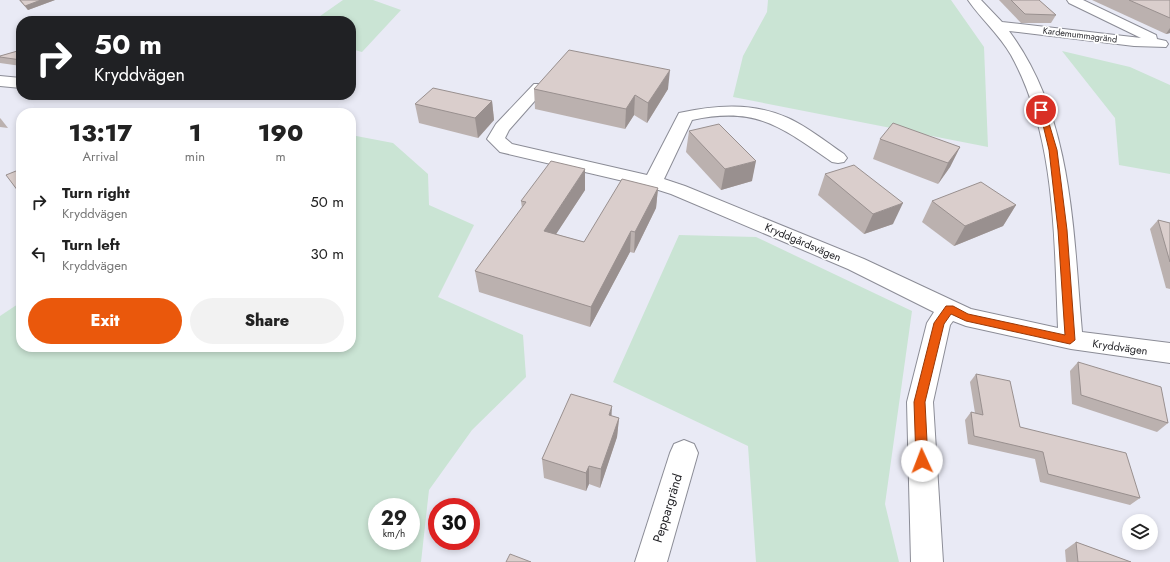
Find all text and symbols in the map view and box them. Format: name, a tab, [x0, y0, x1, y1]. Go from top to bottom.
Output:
street label: Kardemummagränd	[1042, 23, 1118, 46]
text: 50 m	[94, 24, 162, 65]
icon: right	[28, 32, 80, 84]
text: Kryddvägen	[94, 62, 185, 88]
pin	[1024, 93, 1058, 127]
icon: arrive	[1030, 99, 1052, 121]
text: 13:17	[69, 115, 132, 150]
text: 1	[189, 115, 201, 150]
text: 190	[258, 115, 303, 150]
text: Arrival	[82, 147, 118, 166]
text: min	[185, 147, 205, 166]
text: m	[276, 147, 286, 166]
text: Turn right	[62, 182, 130, 204]
icon: right	[28, 191, 50, 213]
text: 50 m	[310, 191, 344, 213]
text: Kryddvägen	[62, 204, 128, 223]
street label: Kryddgårdsvägen	[762, 219, 844, 265]
text: Turn left	[62, 234, 120, 256]
icon: left	[28, 243, 50, 265]
text: 30 m	[311, 243, 344, 265]
text: Kryddvägen	[62, 256, 128, 275]
button: Exit	[28, 298, 182, 344]
button: Share	[190, 298, 344, 344]
street label: Kryddvägen	[1091, 335, 1149, 359]
position arrow	[901, 440, 943, 482]
street label: Peppargränd	[648, 471, 687, 545]
speed limit sign: 30	[428, 498, 480, 550]
text: 29	[381, 504, 407, 533]
map controls	[1122, 514, 1158, 550]
button: layers	[1122, 514, 1158, 550]
text: km/h	[383, 526, 405, 541]

